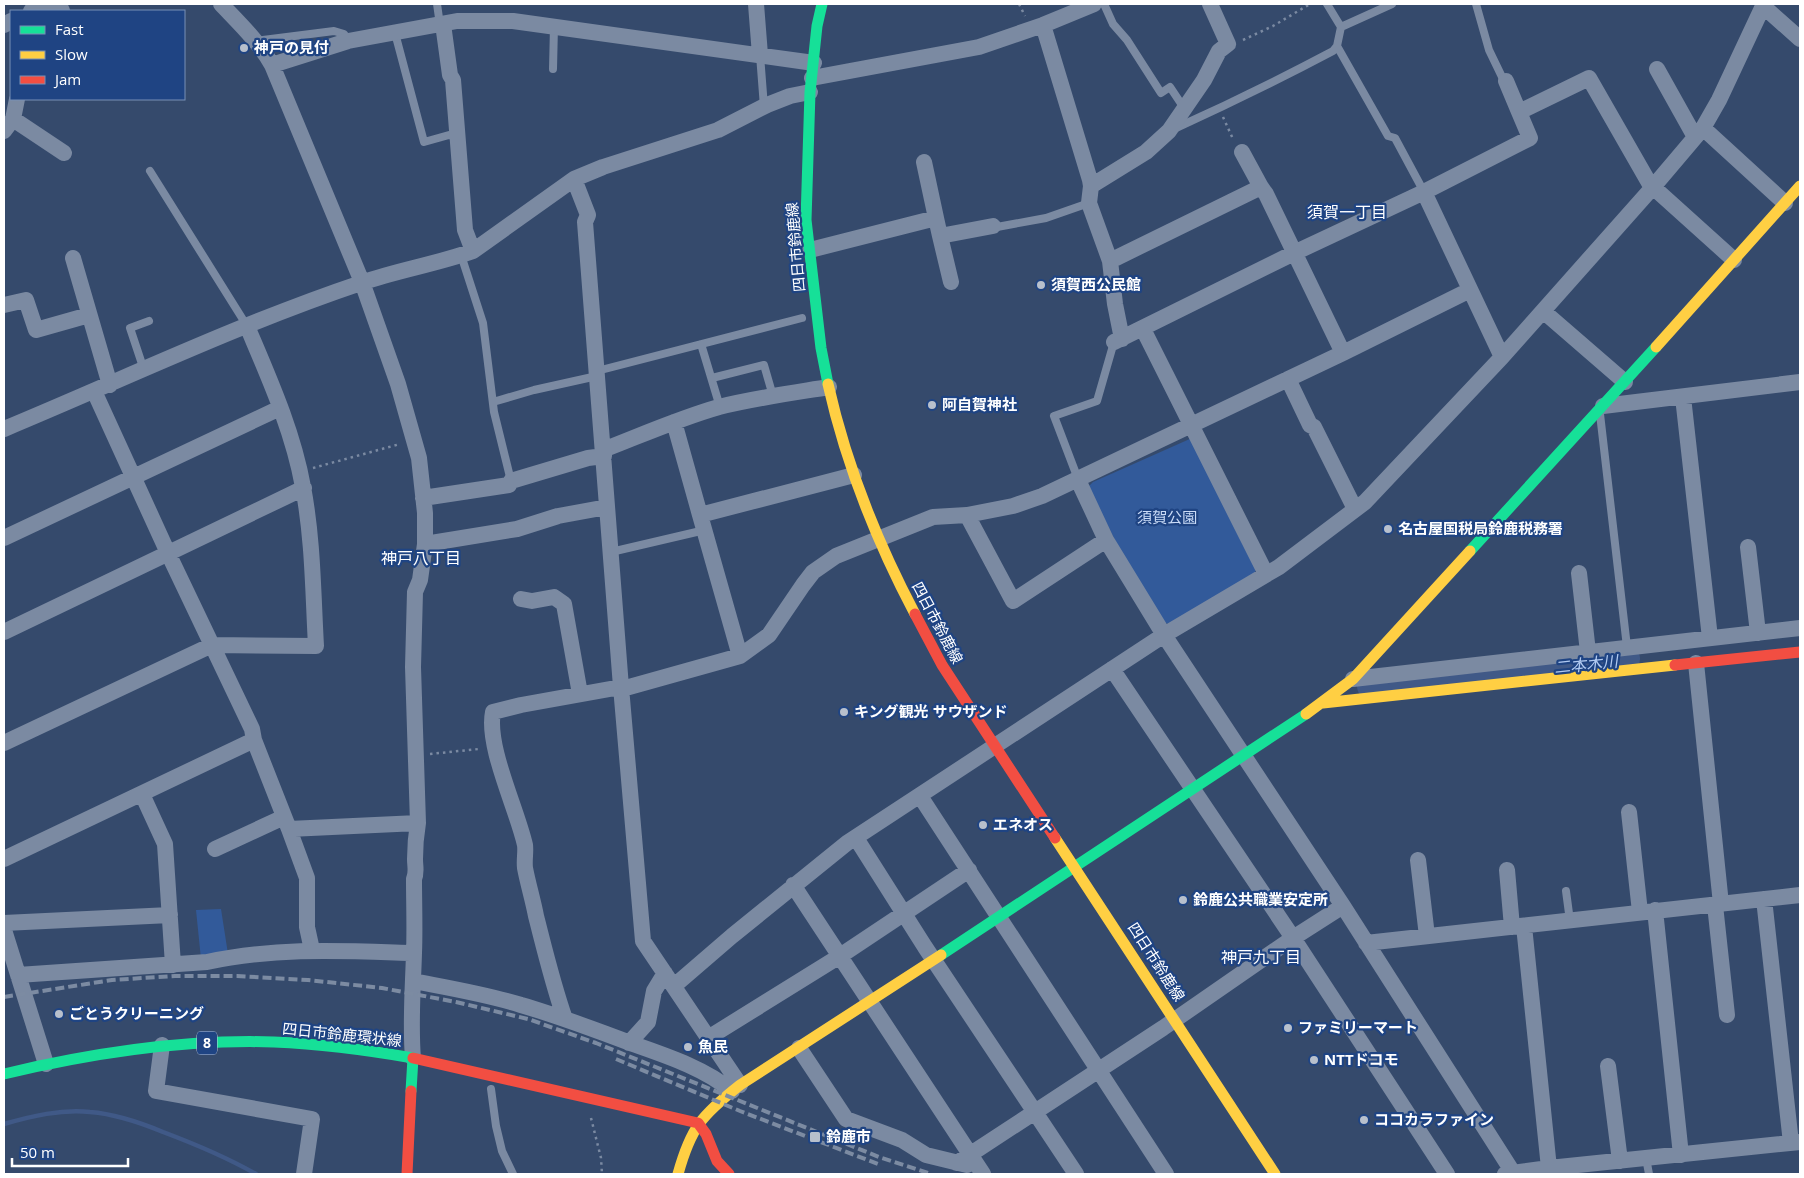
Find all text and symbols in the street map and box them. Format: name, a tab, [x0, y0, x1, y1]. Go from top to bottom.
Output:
legend	[10, 10, 185, 100]
text: Fast	[55, 19, 84, 39]
place label: 神戸の見付	[253, 37, 329, 57]
marker: 神戸の見付	[238, 42, 250, 54]
text: Slow	[55, 44, 88, 64]
text: Jam	[53, 69, 81, 89]
street label: 四日市鈴鹿線	[781, 201, 809, 293]
district label: 須賀一丁目	[1307, 201, 1387, 223]
place label: 須賀西公民館	[1051, 274, 1141, 294]
marker: 須賀西公民館	[1035, 279, 1047, 291]
place label: 阿自賀神社	[942, 394, 1017, 414]
marker: 阿自賀神社	[926, 399, 938, 411]
park label: 須賀公園	[1137, 507, 1197, 527]
place label: 名古屋国税局鈴鹿税務署	[1398, 518, 1563, 538]
marker: 名古屋国税局鈴鹿税務署	[1382, 523, 1394, 535]
district label: 神戸八丁目	[381, 547, 461, 569]
street label: 四日市鈴鹿線	[908, 578, 968, 667]
water label: 二本木川	[1553, 650, 1621, 678]
place label: キング観光 サウザンド	[854, 701, 1007, 721]
marker: キング観光 サウザンド	[838, 706, 850, 718]
place label: エネオス	[993, 814, 1053, 834]
marker: エネオス	[977, 819, 989, 831]
place label: 鈴鹿公共職業安定所	[1193, 889, 1328, 909]
marker: 鈴鹿公共職業安定所	[1177, 894, 1189, 906]
street label: 四日市鈴鹿線	[1124, 918, 1190, 1005]
district label: 神戸九丁目	[1221, 946, 1301, 968]
place label: ごとうクリーニング	[69, 1003, 204, 1023]
marker: ごとうクリーニング	[53, 1008, 65, 1020]
place label: ファミリーマート	[1298, 1017, 1418, 1037]
street label: 四日市鈴鹿環状線	[281, 1018, 403, 1050]
marker: ファミリーマート	[1282, 1022, 1294, 1034]
road number: 8	[197, 1032, 217, 1054]
place label: 魚民	[698, 1036, 728, 1056]
marker: 魚民	[682, 1041, 694, 1053]
place label: NTTドコモ	[1324, 1049, 1399, 1069]
marker: NTTドコモ	[1308, 1054, 1320, 1066]
place label: ココカラファイン	[1374, 1109, 1494, 1129]
marker: ココカラファイン	[1358, 1114, 1370, 1126]
place label: 鈴鹿市	[826, 1126, 871, 1146]
marker: 鈴鹿市	[808, 1130, 822, 1144]
scale bar	[12, 1136, 129, 1168]
text: 50 m	[20, 1142, 55, 1162]

